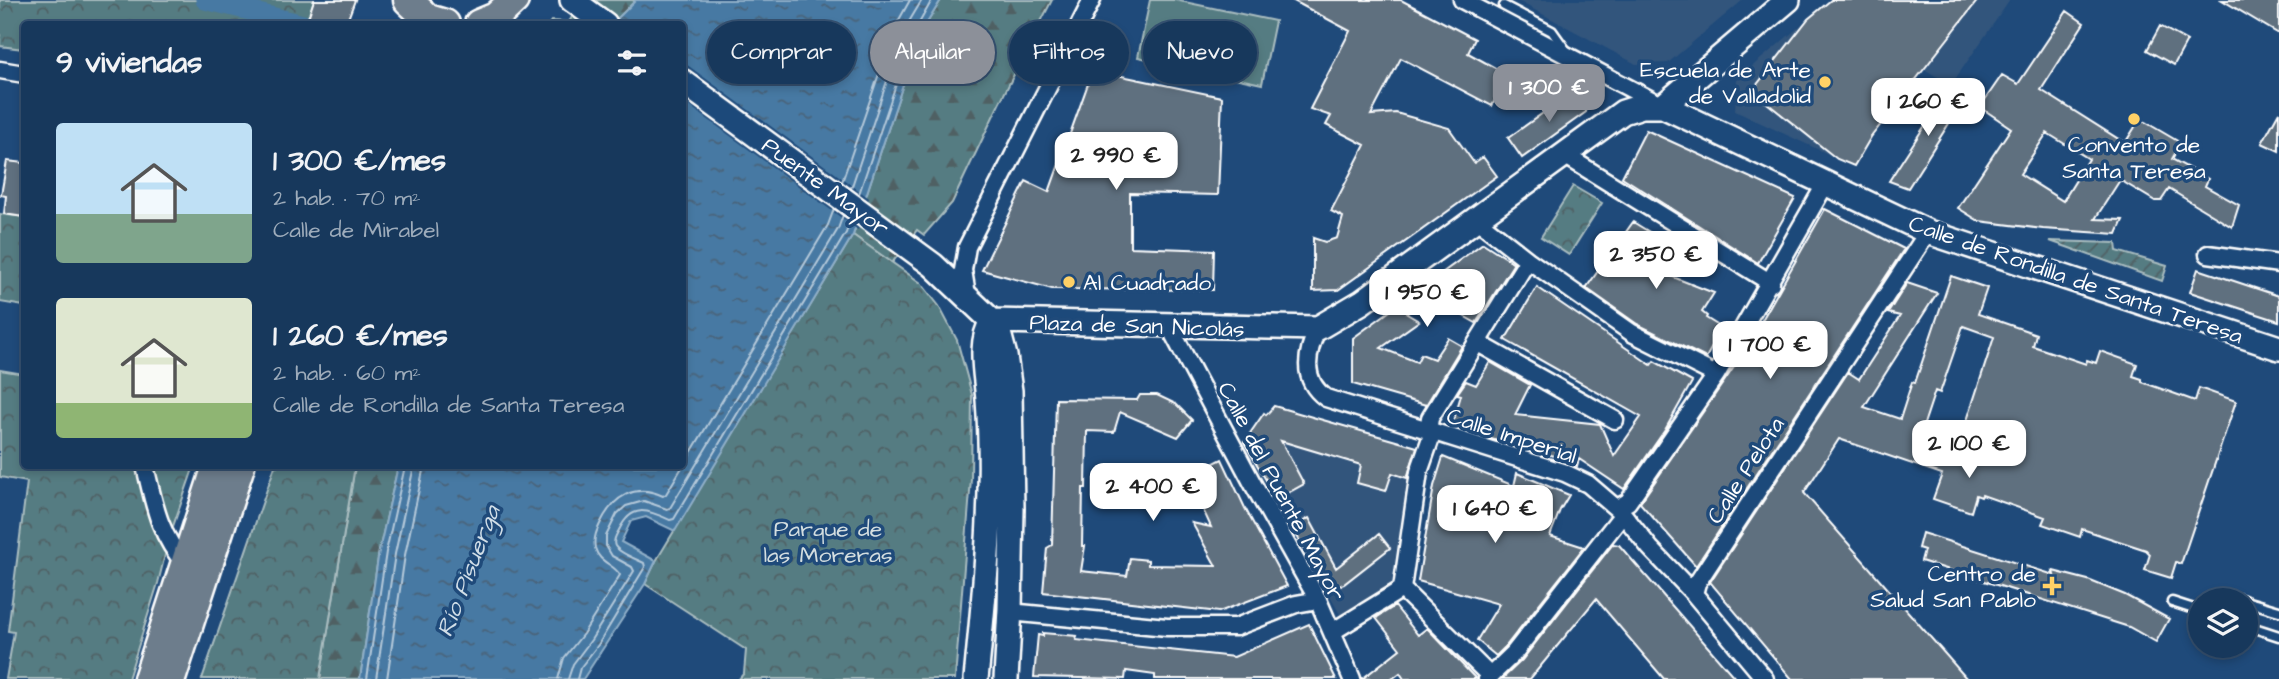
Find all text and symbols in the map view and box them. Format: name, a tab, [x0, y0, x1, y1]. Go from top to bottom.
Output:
chip: Comprar	[707, 21, 856, 84]
chip: Alquilar	[870, 21, 995, 84]
chip: Filtros	[1009, 21, 1129, 84]
chip: Nuevo	[1143, 21, 1257, 84]
text: 9 viviendas	[56, 42, 202, 84]
icon: filters	[613, 44, 651, 82]
place label: Escuela de Arte de Valladolid	[1640, 54, 1811, 112]
pin: 1 300 €	[1484, 64, 1614, 124]
text: 1 300 €	[1509, 71, 1589, 103]
marker: Escuela de Arte de Valladolid	[1817, 74, 1833, 90]
pin: 1 260 €	[1863, 78, 1993, 138]
text: 1 260 €	[1887, 85, 1969, 117]
marker: Convento de Santa Teresa	[2126, 111, 2142, 127]
place label: Convento de Santa Teresa	[2062, 129, 2206, 187]
street label: Puente Mayor	[755, 130, 896, 245]
pin: 2 990 €	[1051, 132, 1181, 192]
text: 2 990 €	[1071, 139, 1161, 171]
text: 1 300 €/mes	[273, 140, 446, 182]
icon: home	[112, 151, 196, 235]
text: 2 hab. · 70 m²	[273, 182, 421, 214]
street label: Calle de Rondilla de Santa Teresa	[1904, 208, 2247, 352]
text: Calle de Mirabel	[273, 214, 439, 246]
pin: 2 350 €	[1591, 232, 1721, 291]
text: 2 350 €	[1610, 238, 1702, 270]
place label: Al Cuadrado	[1083, 267, 1211, 299]
pin: 1 950 €	[1362, 270, 1492, 329]
marker: Al Cuadrado	[1061, 274, 1077, 290]
text: 1 950 €	[1385, 276, 1469, 308]
street label: Plaza de San Nicolás	[1029, 306, 1245, 346]
text: 1 260 €/mes	[273, 315, 448, 357]
pin: 1 700 €	[1705, 322, 1835, 381]
icon: home	[112, 326, 196, 410]
text: 1 700 €	[1729, 328, 1811, 360]
text: 2 hab. · 60 m²	[273, 357, 421, 389]
street label: Calle del Puente Mayor	[1209, 376, 1353, 608]
text: Calle de Rondilla de Santa Teresa	[273, 389, 624, 421]
street label: Calle Imperial	[1443, 400, 1581, 472]
street label: Calle Pelota	[1699, 411, 1793, 530]
pin: 2 100 €	[1904, 420, 2034, 480]
text: 2 100 €	[1928, 427, 2010, 459]
pin: 2 400 €	[1088, 463, 1218, 523]
text: 2 400 €	[1106, 470, 1200, 502]
pin: 1 640 €	[1430, 486, 1560, 545]
text: 1 640 €	[1453, 492, 1537, 524]
water label: Río Pisuerga	[428, 499, 511, 642]
park label: Parque de las Moreras	[763, 513, 893, 571]
place label: Centro de Salud San Pablo	[1870, 558, 2036, 616]
marker: Centro de Salud San Pablo	[2042, 576, 2062, 596]
map controls	[2188, 588, 2258, 658]
button: layers	[2188, 588, 2258, 658]

